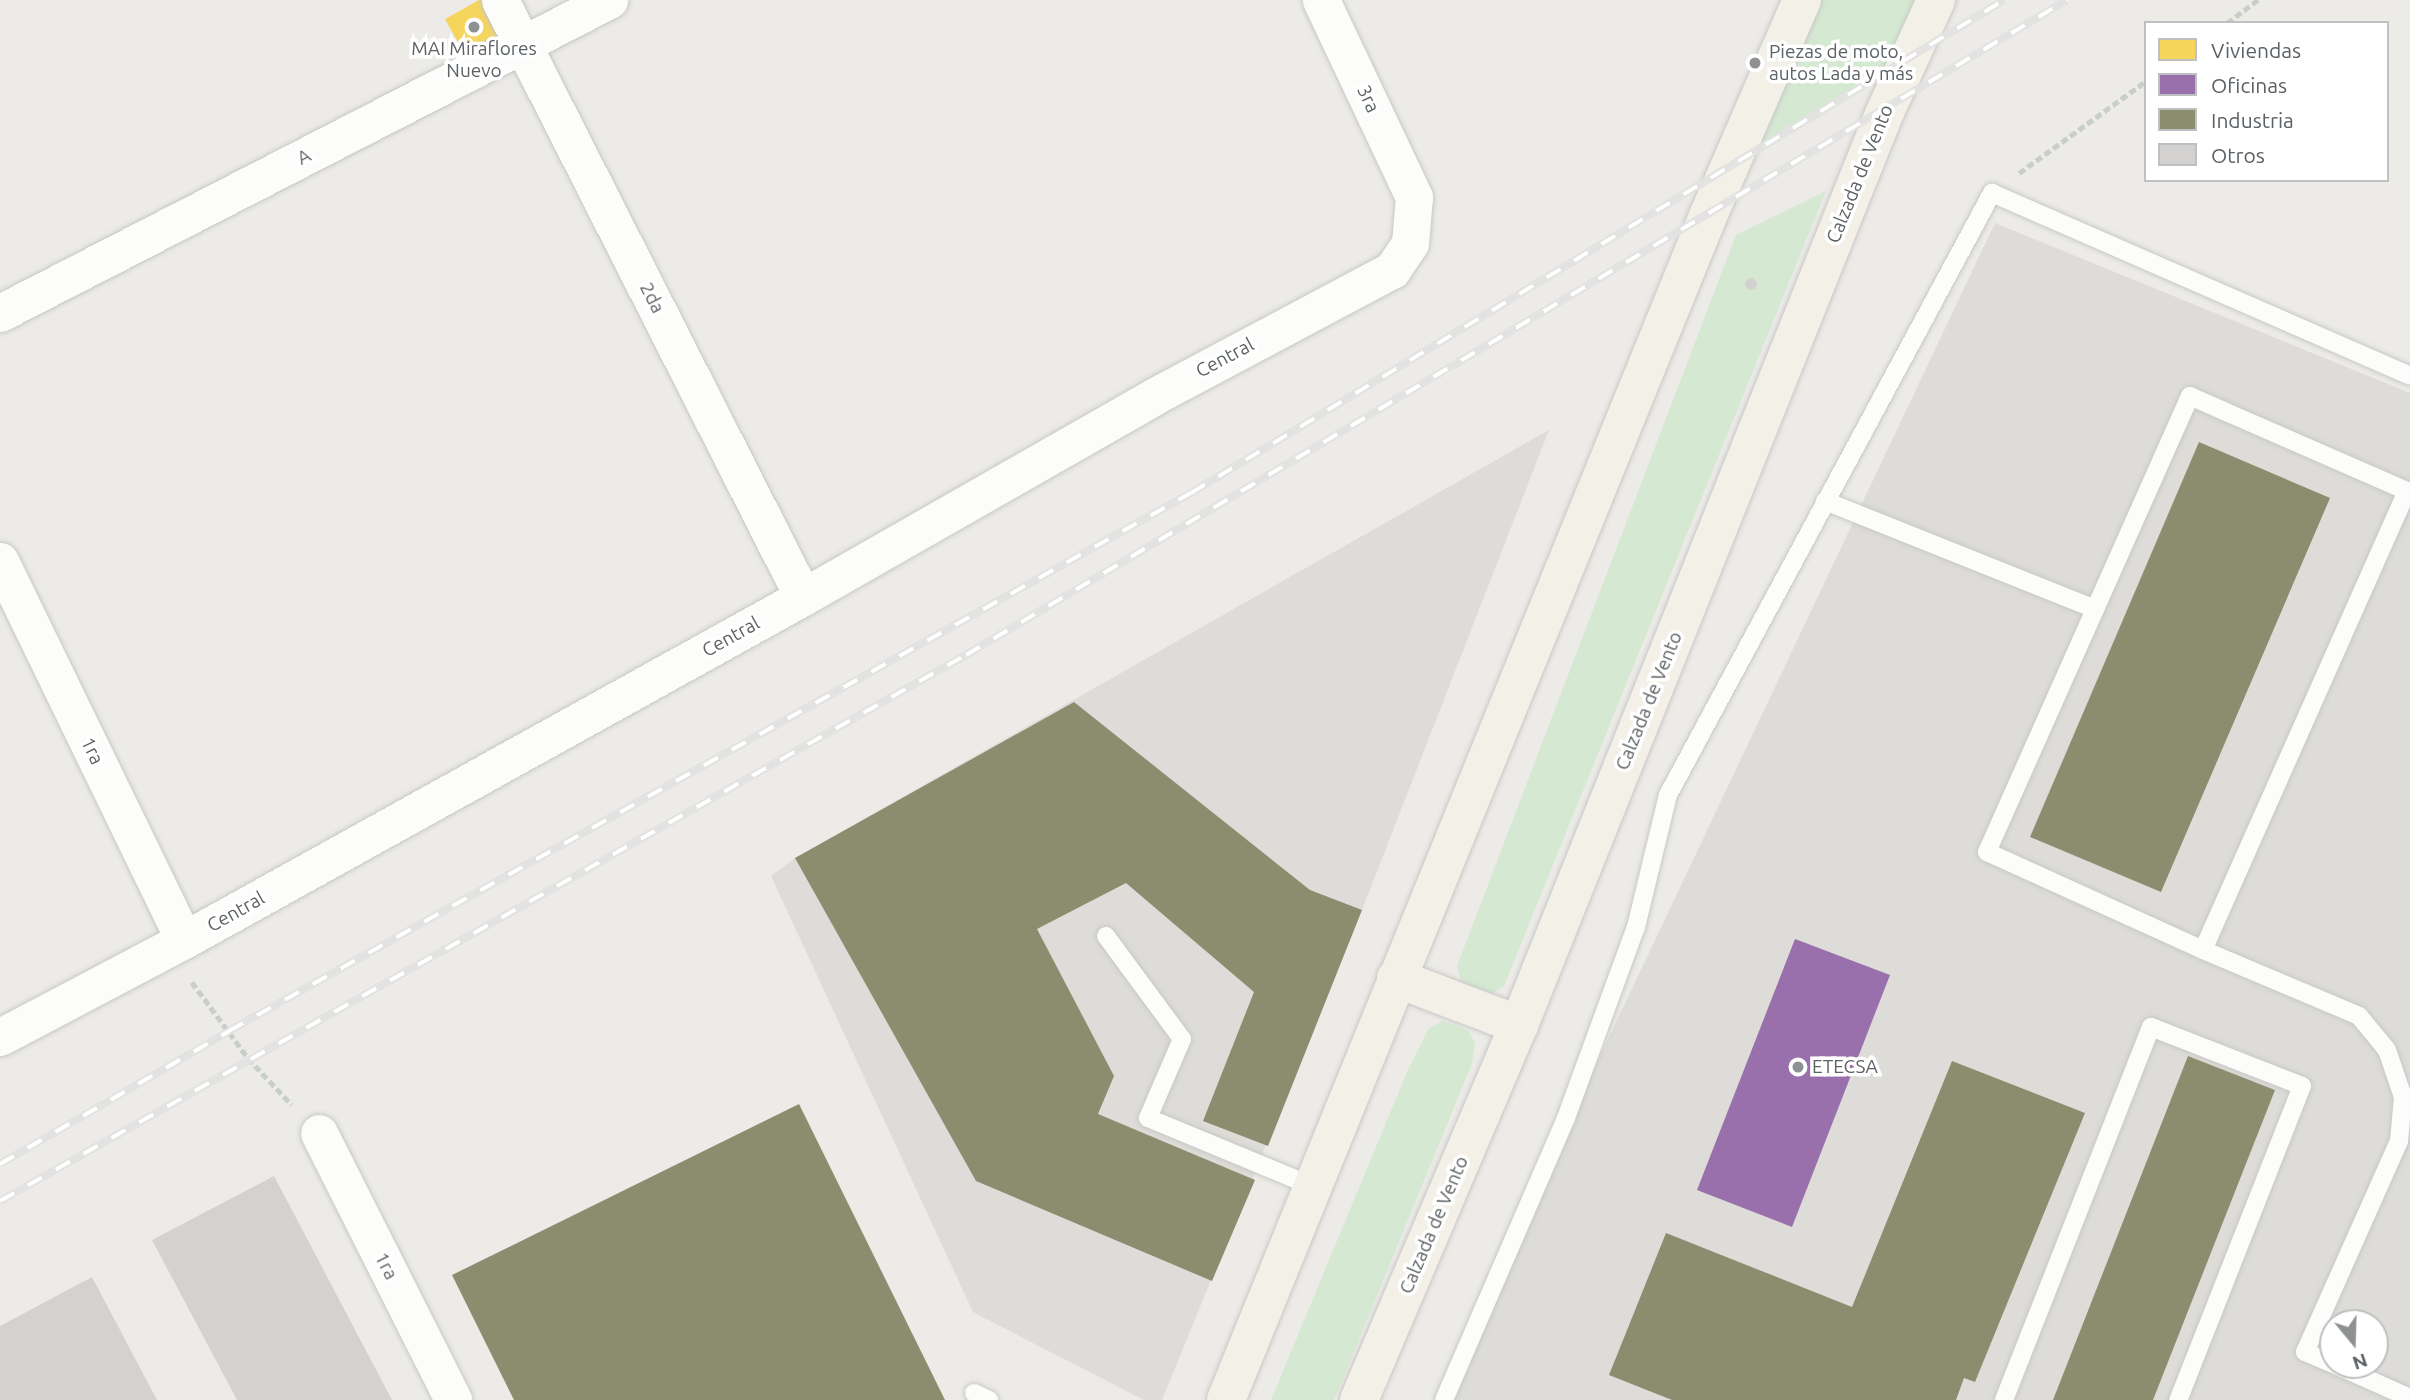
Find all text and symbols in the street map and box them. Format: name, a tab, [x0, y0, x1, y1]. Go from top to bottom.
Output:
marker: MAI Miraflores Nuevo	[466, 19, 482, 35]
legend	[2144, 21, 2389, 182]
place label: MAI Miraflores Nuevo	[411, 38, 537, 82]
text: Viviendas	[2211, 38, 2301, 62]
place label: Piezas de moto, autos Lada y más	[1769, 41, 1913, 85]
marker: Piezas de moto, autos Lada y más	[1747, 55, 1763, 71]
text: Oficinas	[2211, 73, 2287, 97]
street label: 3ra	[1352, 82, 1384, 116]
street label: Calzada de Vento	[1822, 101, 1898, 247]
text: Industria	[2211, 108, 2294, 132]
text: Otros	[2211, 143, 2265, 167]
street label: A	[293, 144, 315, 170]
street label: 2da	[635, 279, 669, 317]
street label: Central	[1192, 333, 1258, 383]
street label: Central	[698, 612, 764, 662]
street label: Calzada de Vento	[1611, 628, 1687, 774]
street label: 1ra	[76, 734, 108, 768]
street label: Central	[203, 887, 269, 937]
place label: ETECSA	[1812, 1056, 1878, 1078]
marker: ETECSA	[1790, 1059, 1806, 1075]
street label: Calzada de Vento	[1395, 1153, 1473, 1297]
street label: 1ra	[370, 1249, 402, 1283]
north arrow	[2319, 1309, 2389, 1379]
text: N	[2350, 1349, 2370, 1375]

